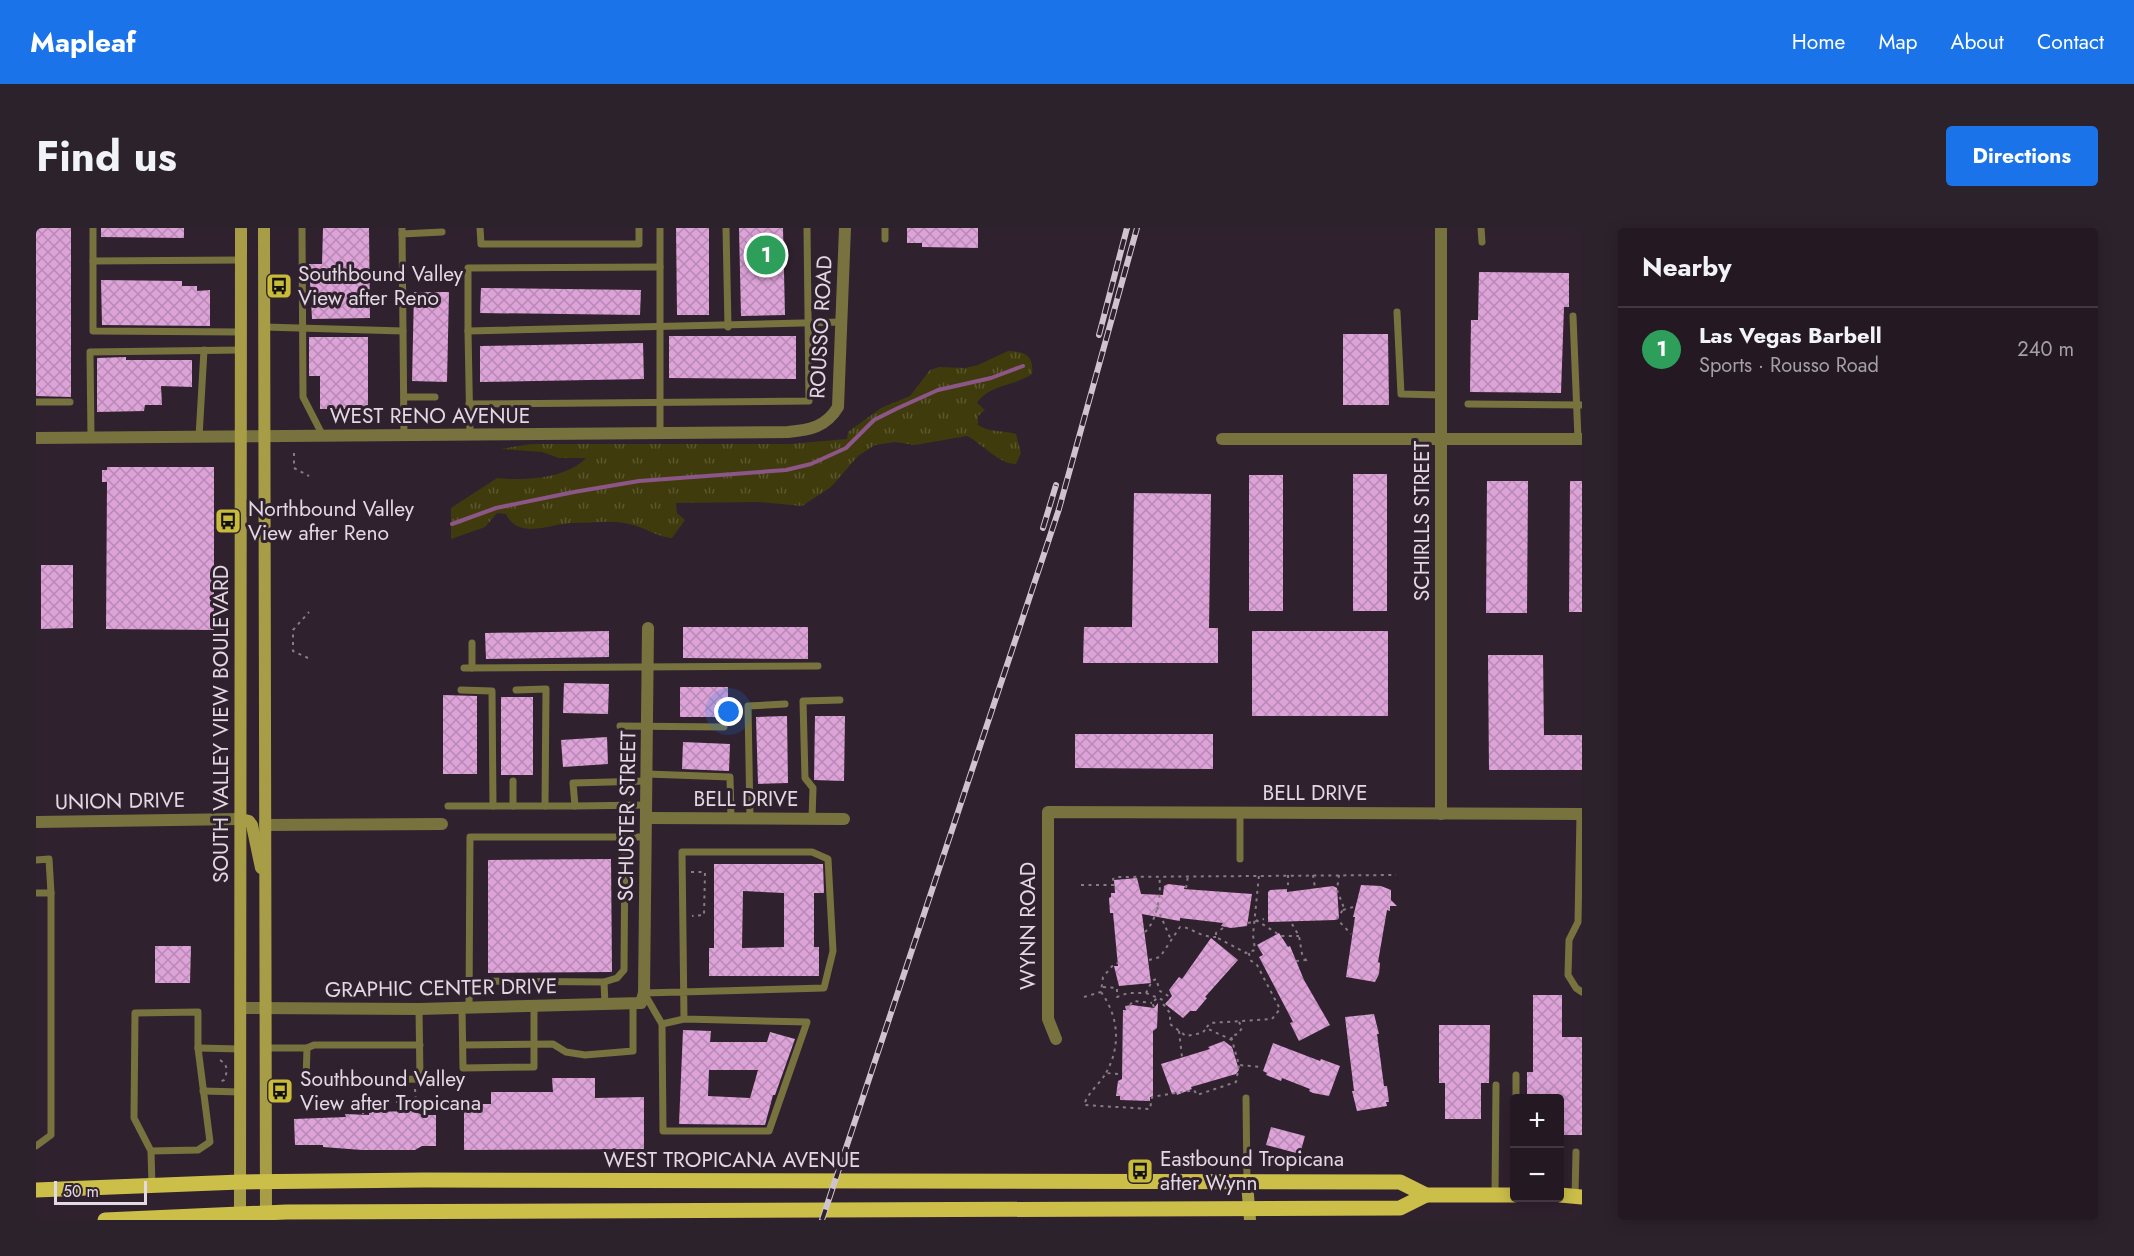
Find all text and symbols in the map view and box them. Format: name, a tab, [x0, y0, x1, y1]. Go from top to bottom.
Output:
text: Mapleaf	[30, 22, 136, 63]
text: Home	[1792, 27, 1845, 57]
text: Map	[1878, 27, 1918, 57]
text: About	[1951, 27, 2004, 57]
text: Contact	[2037, 27, 2104, 57]
text: Find us	[36, 126, 177, 187]
button: Directions	[1946, 126, 2098, 186]
pin: 1	[746, 232, 786, 278]
text: Nearby	[1642, 248, 1731, 286]
street label: ROUSSO ROAD	[802, 255, 840, 399]
place label: Southbound Valley View after Reno	[298, 259, 464, 313]
bus stop icon: Southbound Valley View after Reno	[264, 271, 294, 301]
text: Las Vegas Barbell	[1699, 319, 1882, 351]
text: 1	[1656, 335, 1667, 364]
text: 240 m	[2017, 335, 2074, 364]
text: Sports · Rousso Road	[1699, 351, 1879, 380]
street label: WEST RENO AVENUE	[330, 401, 530, 431]
street label: SCHIRLLS STREET	[1407, 441, 1437, 601]
place label: Northbound Valley View after Reno	[248, 494, 415, 548]
bus stop icon: Northbound Valley View after Reno	[213, 506, 243, 536]
street label: SOUTH VALLEY VIEW BOULEVARD	[206, 565, 236, 883]
your location	[714, 697, 743, 726]
street label: SCHUSTER STREET	[611, 730, 643, 902]
street label: BELL DRIVE	[1262, 778, 1368, 808]
street label: BELL DRIVE	[693, 784, 799, 814]
street label: UNION DRIVE	[55, 785, 185, 817]
street label: WYNN ROAD	[1013, 862, 1043, 990]
street label: GRAPHIC CENTER DRIVE	[325, 971, 557, 1005]
place label: Southbound Valley View after Tropicana	[300, 1064, 481, 1118]
bus stop icon: Southbound Valley View after Tropicana	[265, 1076, 295, 1106]
map controls	[1510, 1094, 1564, 1202]
button: +	[1510, 1094, 1564, 1148]
place label: Eastbound Tropicana after Wynn	[1160, 1144, 1344, 1198]
street label: WEST TROPICANA AVENUE	[603, 1145, 861, 1175]
button: −	[1510, 1148, 1564, 1202]
bus stop icon: Eastbound Tropicana after Wynn	[1125, 1156, 1155, 1186]
scale bar	[54, 1178, 147, 1206]
text: 50 m	[63, 1180, 99, 1203]

